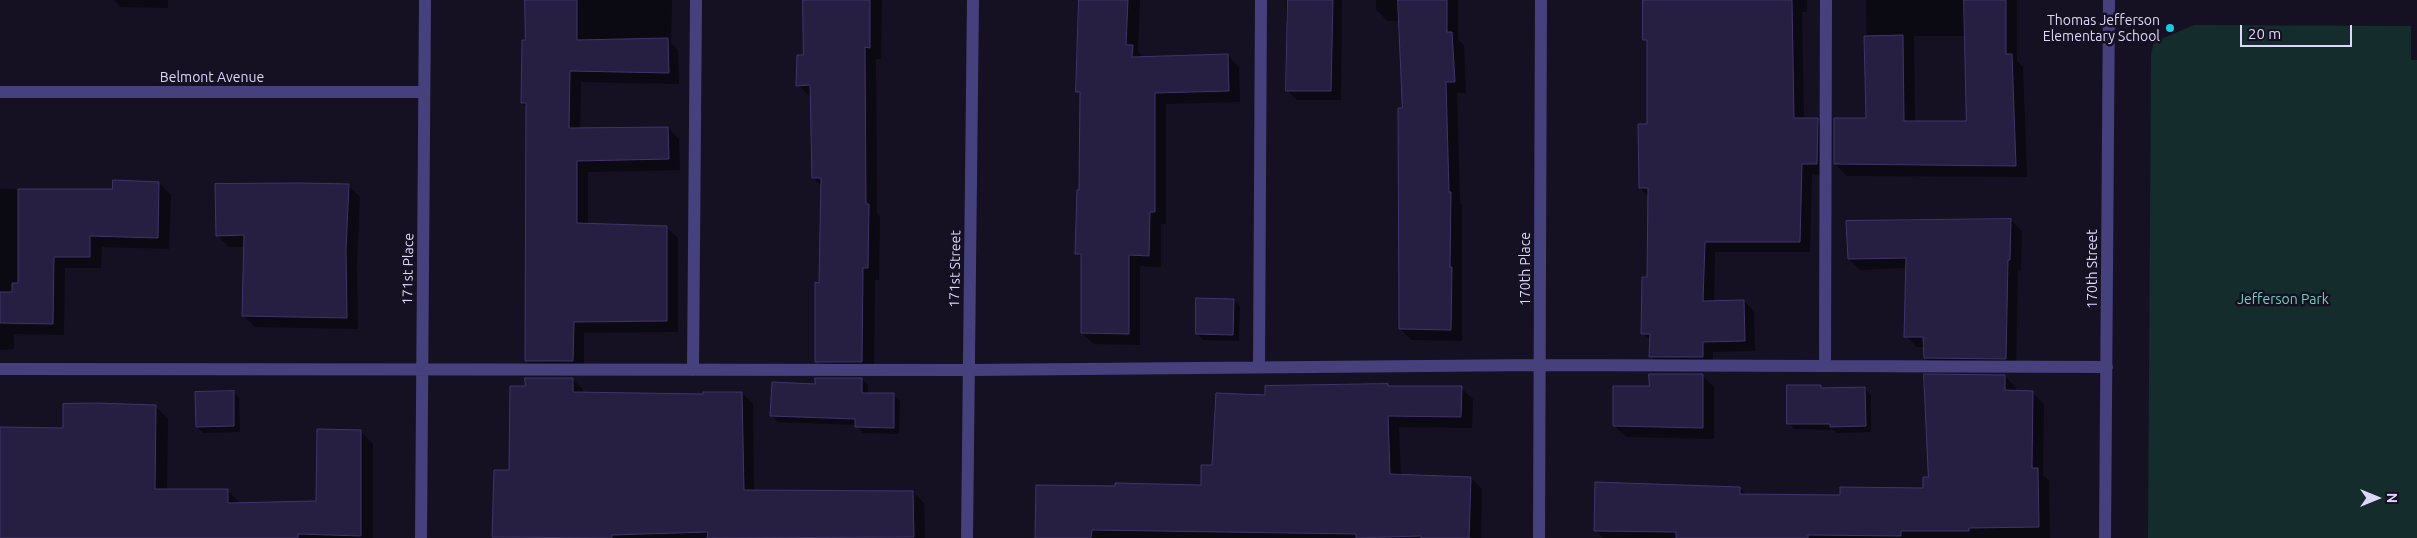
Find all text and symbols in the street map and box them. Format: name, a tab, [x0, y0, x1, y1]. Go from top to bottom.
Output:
place label: Thomas Jefferson Elementary School	[2043, 12, 2160, 44]
scale bar	[2242, 15, 2354, 47]
marker: Thomas Jefferson Elementary School	[2164, 22, 2176, 34]
text: 20 m	[2248, 25, 2281, 42]
street label: Belmont Avenue	[160, 69, 264, 85]
street label: 170th Street	[2084, 229, 2100, 309]
street label: 171st Street	[946, 230, 964, 308]
street label: 170th Place	[1517, 232, 1533, 306]
street label: 171st Place	[399, 233, 417, 305]
park label: Jefferson Park	[2237, 291, 2329, 307]
north arrow	[2352, 473, 2402, 523]
text: N	[2384, 493, 2400, 503]

